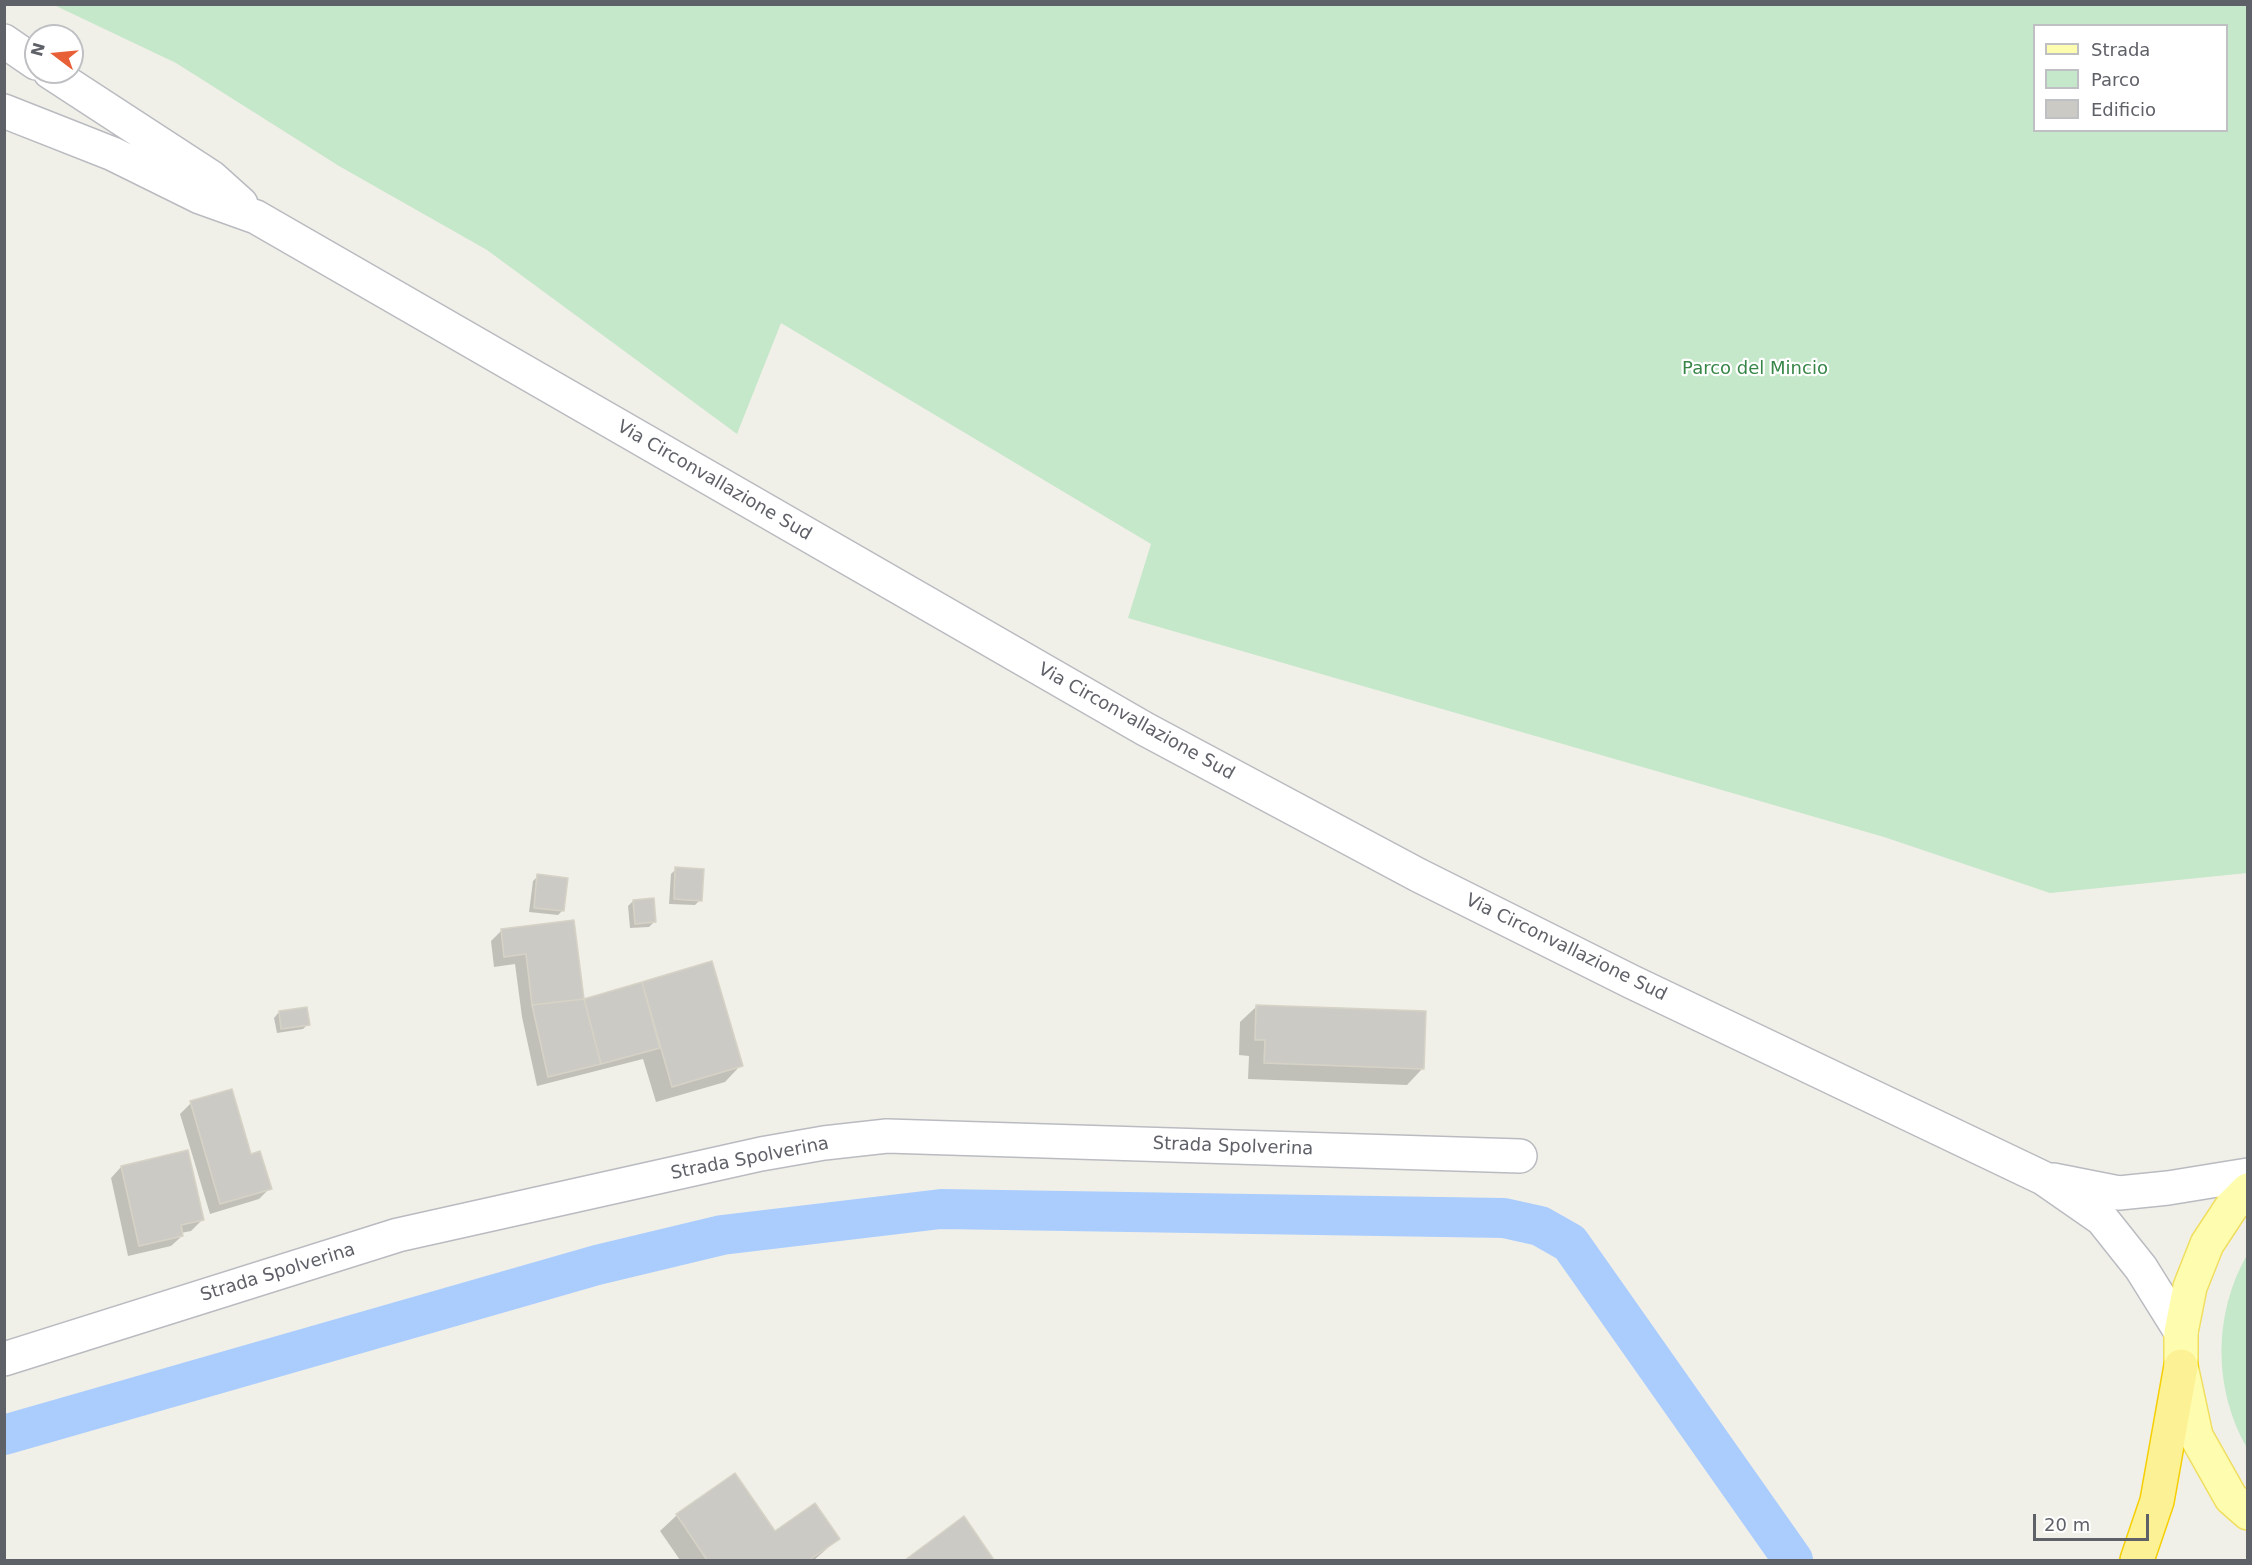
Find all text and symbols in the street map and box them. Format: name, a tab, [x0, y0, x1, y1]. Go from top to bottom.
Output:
north arrow	[24, 24, 84, 84]
legend	[2033, 24, 2228, 132]
text: Strada	[2091, 39, 2150, 60]
text: N	[27, 40, 49, 59]
text: Parco	[2091, 69, 2140, 90]
text: Edificio	[2091, 99, 2156, 120]
park label: Parco del Mincio	[1682, 358, 1828, 380]
street label: Via Circonvallazione Sud	[613, 416, 815, 546]
street label: Via Circonvallazione Sud	[1034, 659, 1238, 785]
street label: Via Circonvallazione Sud	[1462, 890, 1670, 1006]
street label: Strada Spolverina	[669, 1133, 831, 1185]
street label: Strada Spolverina	[1152, 1133, 1314, 1161]
street label: Strada Spolverina	[198, 1239, 358, 1307]
scale bar	[2036, 1502, 2152, 1540]
text: 20 m	[2044, 1514, 2090, 1535]

